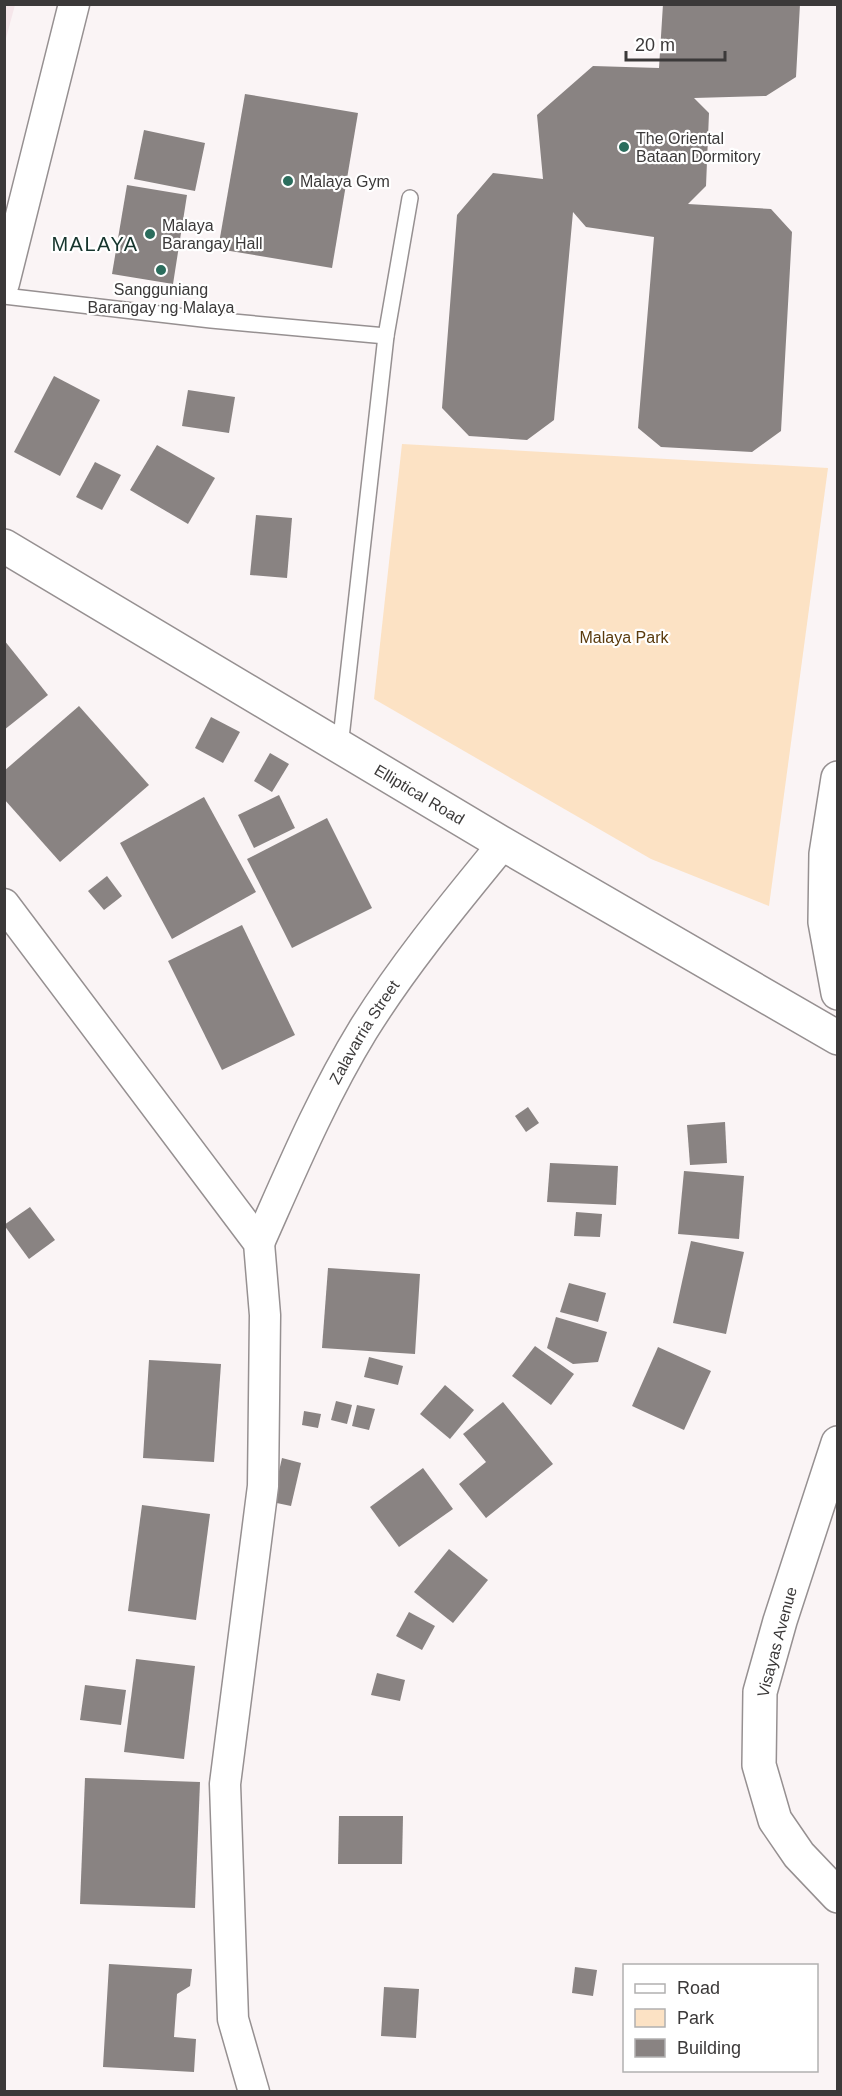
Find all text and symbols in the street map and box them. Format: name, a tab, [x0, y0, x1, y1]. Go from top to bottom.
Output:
scale bar	[626, 24, 725, 62]
text: 20 m	[635, 35, 675, 55]
place label: The Oriental Bataan Dormitory	[636, 130, 761, 165]
marker: The Oriental Bataan Dormitory	[617, 140, 631, 154]
place label: Malaya Gym	[300, 173, 390, 190]
marker: Malaya Gym	[281, 174, 295, 188]
place label: Malaya Barangay Hall	[162, 217, 263, 252]
marker: Malaya Barangay Hall	[143, 227, 157, 241]
district label: MALAYA	[51, 233, 139, 255]
marker: Sangguniang Barangay ng Malaya	[154, 263, 168, 277]
place label: Sangguniang Barangay ng Malaya	[88, 281, 234, 316]
park label: Malaya Park	[580, 629, 669, 646]
street label: Elliptical Road	[372, 761, 467, 827]
street label: Zalavarria Street	[326, 976, 402, 1087]
street label: Visayas Avenue	[754, 1585, 800, 1699]
legend	[623, 1964, 818, 2072]
text: Road	[677, 1978, 720, 1998]
text: Park	[677, 2008, 715, 2028]
text: Building	[677, 2038, 741, 2058]

